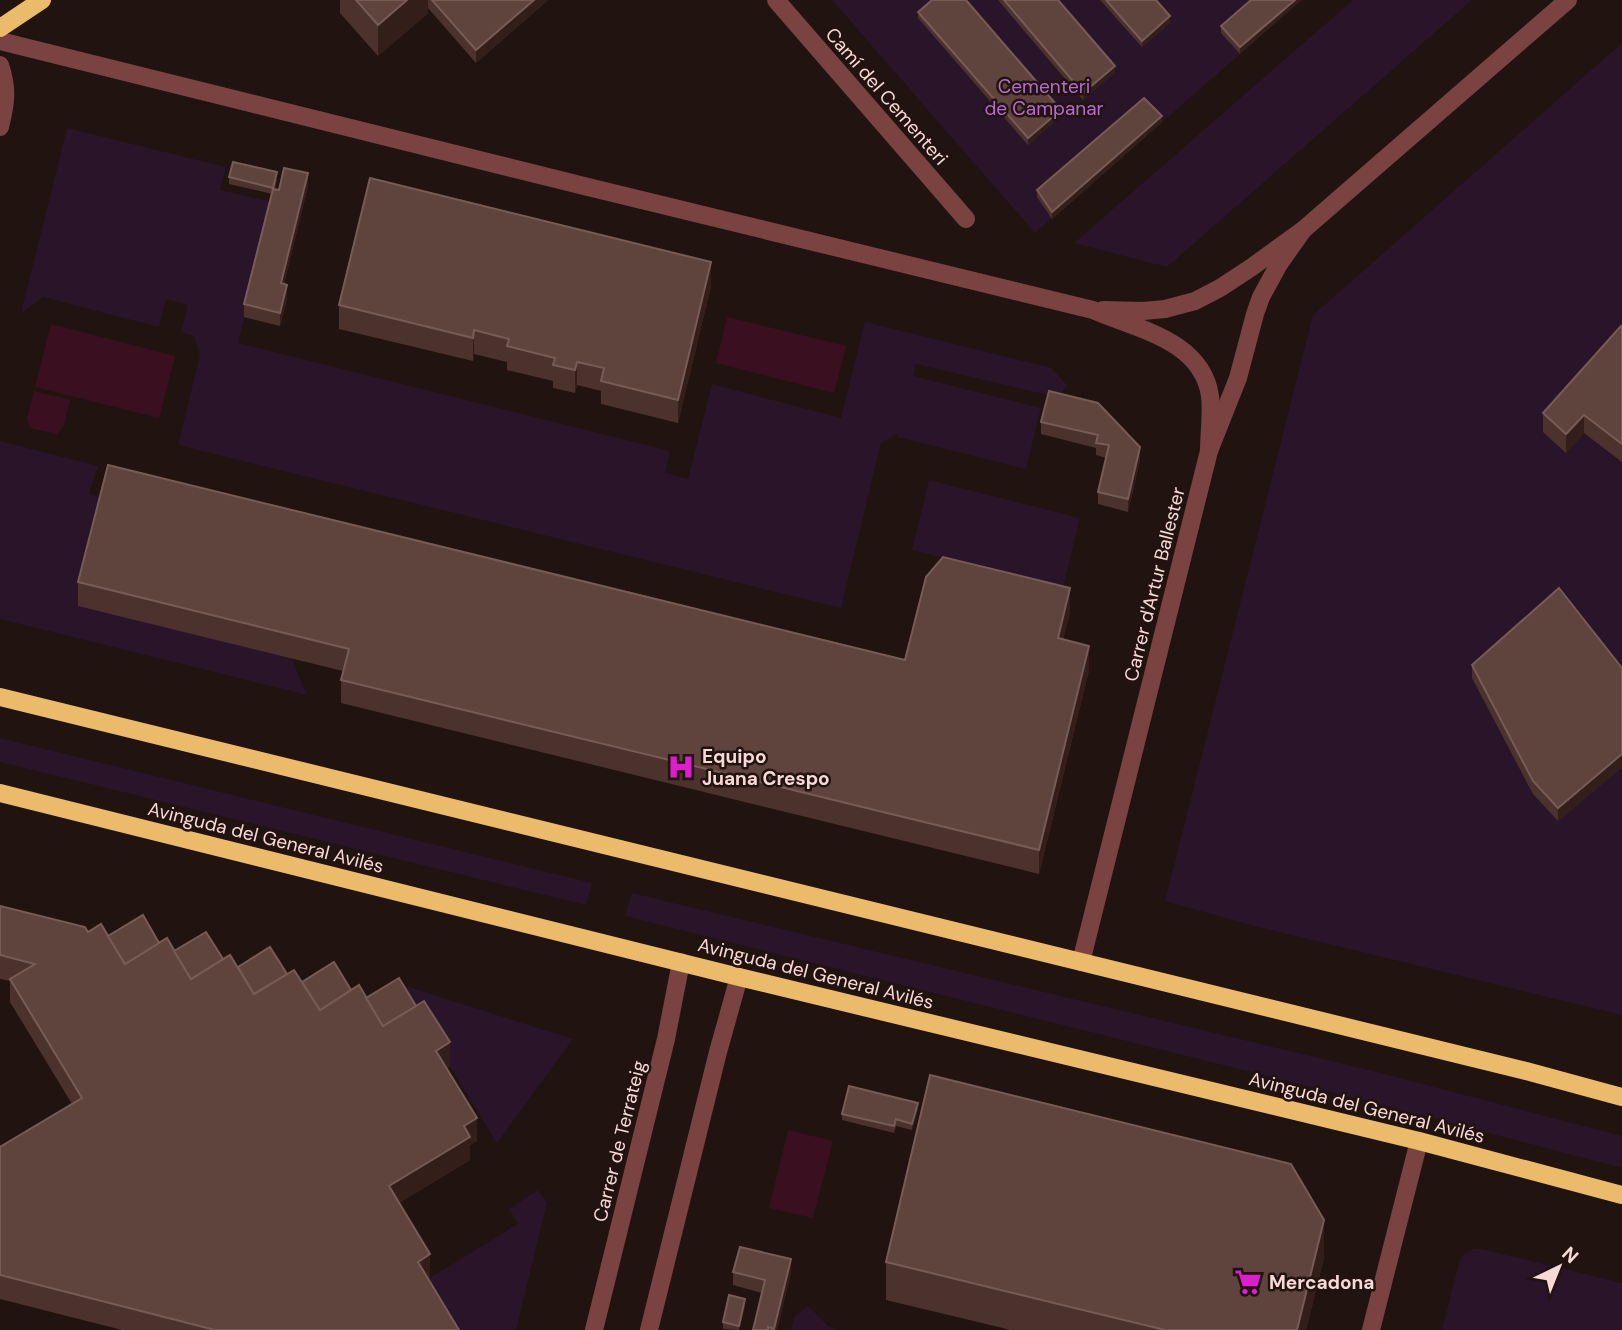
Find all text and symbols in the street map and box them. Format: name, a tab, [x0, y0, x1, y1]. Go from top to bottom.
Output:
street label: Camí del Cementeri	[820, 22, 953, 170]
park label: Cementeri de Campanar	[984, 74, 1104, 121]
street label: Carrer d'Artur Ballester	[1118, 484, 1191, 684]
place label: Equipo Juana Crespo	[702, 744, 830, 791]
hospital icon: Equipo Juana Crespo	[666, 752, 696, 782]
street label: Avinguda del General Avilés	[145, 796, 386, 879]
street label: Avinguda del General Avilés	[695, 932, 936, 1015]
street label: Carrer de Terrateig	[587, 1058, 652, 1224]
street label: Avinguda del General Avilés	[1246, 1066, 1487, 1149]
north arrow	[1524, 1232, 1594, 1302]
text: N	[1557, 1241, 1584, 1269]
supermarket icon: Mercadona	[1233, 1267, 1263, 1297]
place label: Mercadona	[1269, 1270, 1374, 1295]

